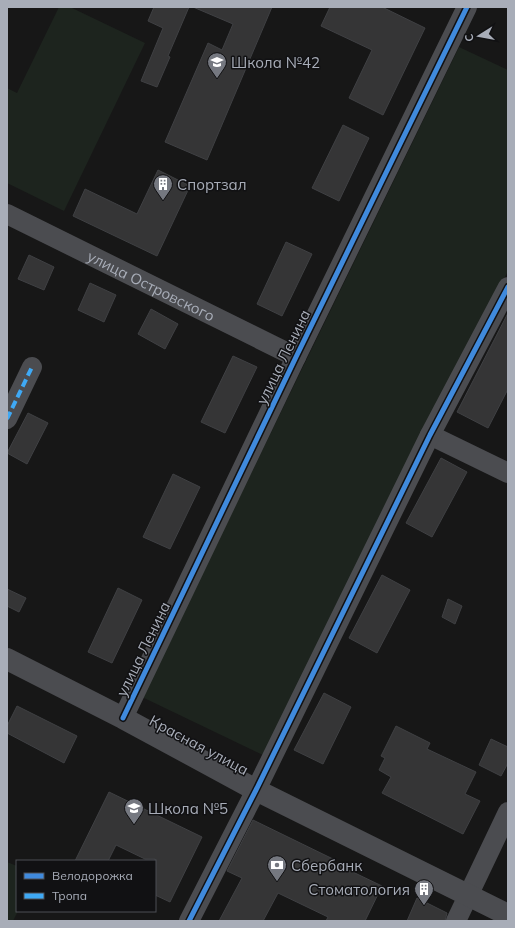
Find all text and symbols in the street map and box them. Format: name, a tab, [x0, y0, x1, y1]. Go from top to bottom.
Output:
north arrow	[459, 16, 499, 56]
text: С	[462, 32, 477, 43]
school or university icon: Школа №42	[206, 51, 228, 79]
place label: Школа №42	[231, 53, 320, 72]
building icon: Спортзал	[152, 173, 174, 201]
place label: Спортзал	[177, 175, 246, 194]
street label: улица Островского	[84, 246, 218, 325]
street label: улица Ленина	[252, 306, 314, 408]
street label: улица Ленина	[112, 598, 174, 700]
street label: Красная улица	[146, 711, 252, 779]
school or university icon: Школа №5	[123, 797, 145, 825]
place label: Школа №5	[148, 799, 228, 818]
bank icon: Сбербанк	[266, 854, 288, 882]
place label: Сбербанк	[291, 856, 363, 875]
legend	[16, 860, 156, 912]
text: Велодорожка	[52, 868, 133, 883]
building icon: Стоматология	[413, 878, 435, 906]
place label: Стоматология	[308, 880, 410, 899]
text: Тропа	[52, 888, 87, 903]

